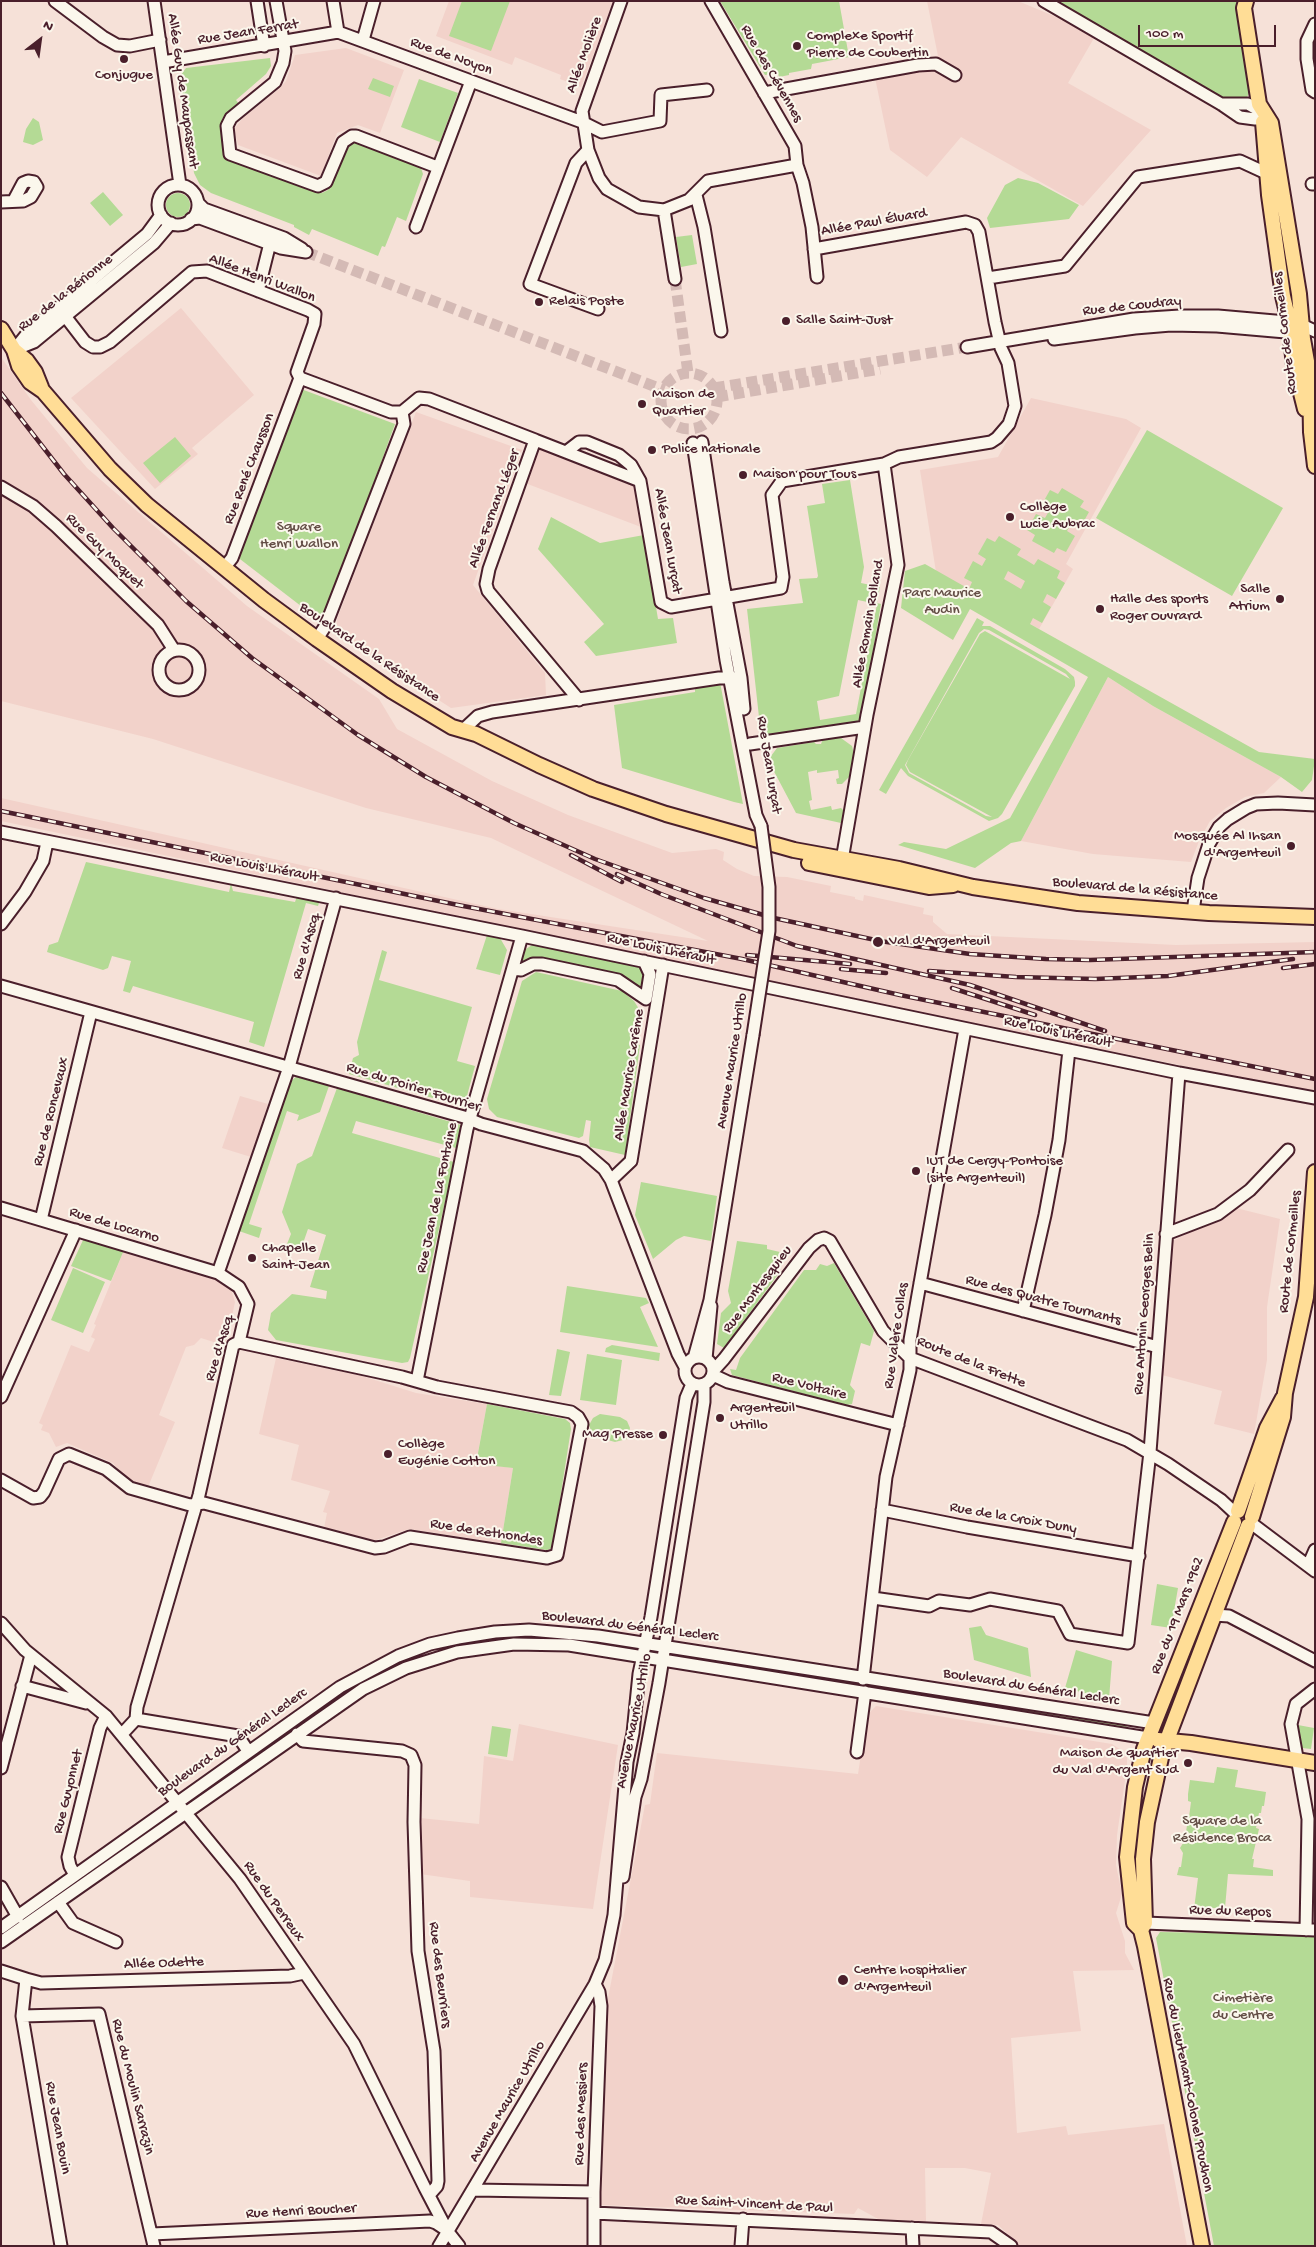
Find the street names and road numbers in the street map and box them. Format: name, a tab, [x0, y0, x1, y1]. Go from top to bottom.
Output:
street label: Allée Guy de Maupassant	[162, 12, 202, 170]
street label: Allée Molière	[563, 14, 607, 96]
street label: Rue Jean Ferrat	[197, 16, 299, 50]
street label: Rue des Cévennes	[736, 22, 806, 126]
street label: Rue de Noyon	[407, 34, 495, 80]
street label: Allée Paul Éluard	[820, 205, 928, 241]
street label: Allée Henri Wallon	[206, 250, 318, 308]
street label: Rue de la Bérionne	[15, 251, 117, 337]
street label: Route de Cormeilles	[1270, 271, 1302, 395]
street label: Rue de Coudray	[1082, 293, 1182, 321]
street label: Rue René Chausson	[221, 411, 279, 527]
street label: Allée Fernand Léger	[465, 447, 525, 571]
street label: Allée Jean Lurçat	[649, 487, 685, 595]
street label: Rue Guy Moquet	[61, 510, 147, 594]
street label: Allée Romain Rolland	[849, 559, 889, 689]
street label: Boulevard de la Résistance	[295, 599, 443, 707]
street label: Rue Jean Lurçat	[751, 715, 785, 815]
street label: Rue Louis Lhérault	[208, 849, 320, 887]
street label: Boulevard de la Résistance	[1052, 874, 1218, 906]
street label: Rue d'Ascq	[289, 912, 325, 982]
street label: Rue Louis Lhérault	[605, 930, 717, 970]
street label: Avenue Maurice Utrillo	[713, 992, 753, 1130]
street label: Allée Maurice Carême	[611, 1008, 649, 1142]
street label: Rue Louis Lhérault	[1002, 1013, 1114, 1053]
street label: Rue de Roncevaux	[30, 1056, 74, 1168]
street label: Rue du Poirier Fourrier	[344, 1059, 482, 1117]
street label: Rue Jean de La Fontaine	[413, 1121, 463, 1275]
street label: Route de Cormeilles	[1276, 1190, 1306, 1314]
street label: Rue de Locarno	[67, 1204, 161, 1248]
street label: Rue Antonin Georges Belin	[1130, 1233, 1160, 1395]
street label: Rue Montesquieu	[719, 1243, 797, 1337]
street label: Rue des Quatre Tournants	[963, 1272, 1123, 1330]
street label: Rue Valère Collas	[881, 1282, 913, 1390]
street label: Rue d'Ascq	[202, 1314, 238, 1384]
street label: Route de la Frette	[914, 1333, 1028, 1393]
street label: Rue Voltaire	[770, 1369, 848, 1405]
street label: Rue de la Croix Duny	[948, 1499, 1078, 1539]
street label: Rue de Rethondes	[429, 1515, 543, 1551]
street label: Rue du 19 Mars 1962	[1147, 1555, 1209, 1677]
street label: Boulevard du Général Leclerc	[541, 1607, 719, 1647]
street label: Avenue Maurice Utrillo	[613, 1652, 657, 1790]
street label: Boulevard du Général Leclerc	[942, 1665, 1120, 1711]
street label: Boulevard du Général Leclerc	[155, 1685, 311, 1801]
street label: Rue Guyonnet	[50, 1748, 88, 1836]
street label: Rue du Perreux	[238, 1858, 308, 1946]
street label: Rue du Repos	[1189, 1902, 1271, 1922]
street label: Rue des Beurriers	[424, 1921, 454, 2029]
street label: Allée Odette	[124, 1954, 204, 1974]
street label: Rue du Lieutenant-Colonel Prudhon	[1157, 1977, 1217, 2193]
street label: Rue du Moulin Sarrazin	[106, 2017, 158, 2157]
street label: Avenue Maurice Utrillo	[466, 2038, 550, 2166]
street label: Rue des Messiers	[571, 2062, 593, 2166]
street label: Rue Jean Bouin	[40, 2080, 74, 2176]
street label: Rue Saint-Vincent de Paul	[675, 2192, 833, 2218]
street label: Rue Henri Boucher	[245, 2200, 357, 2224]

